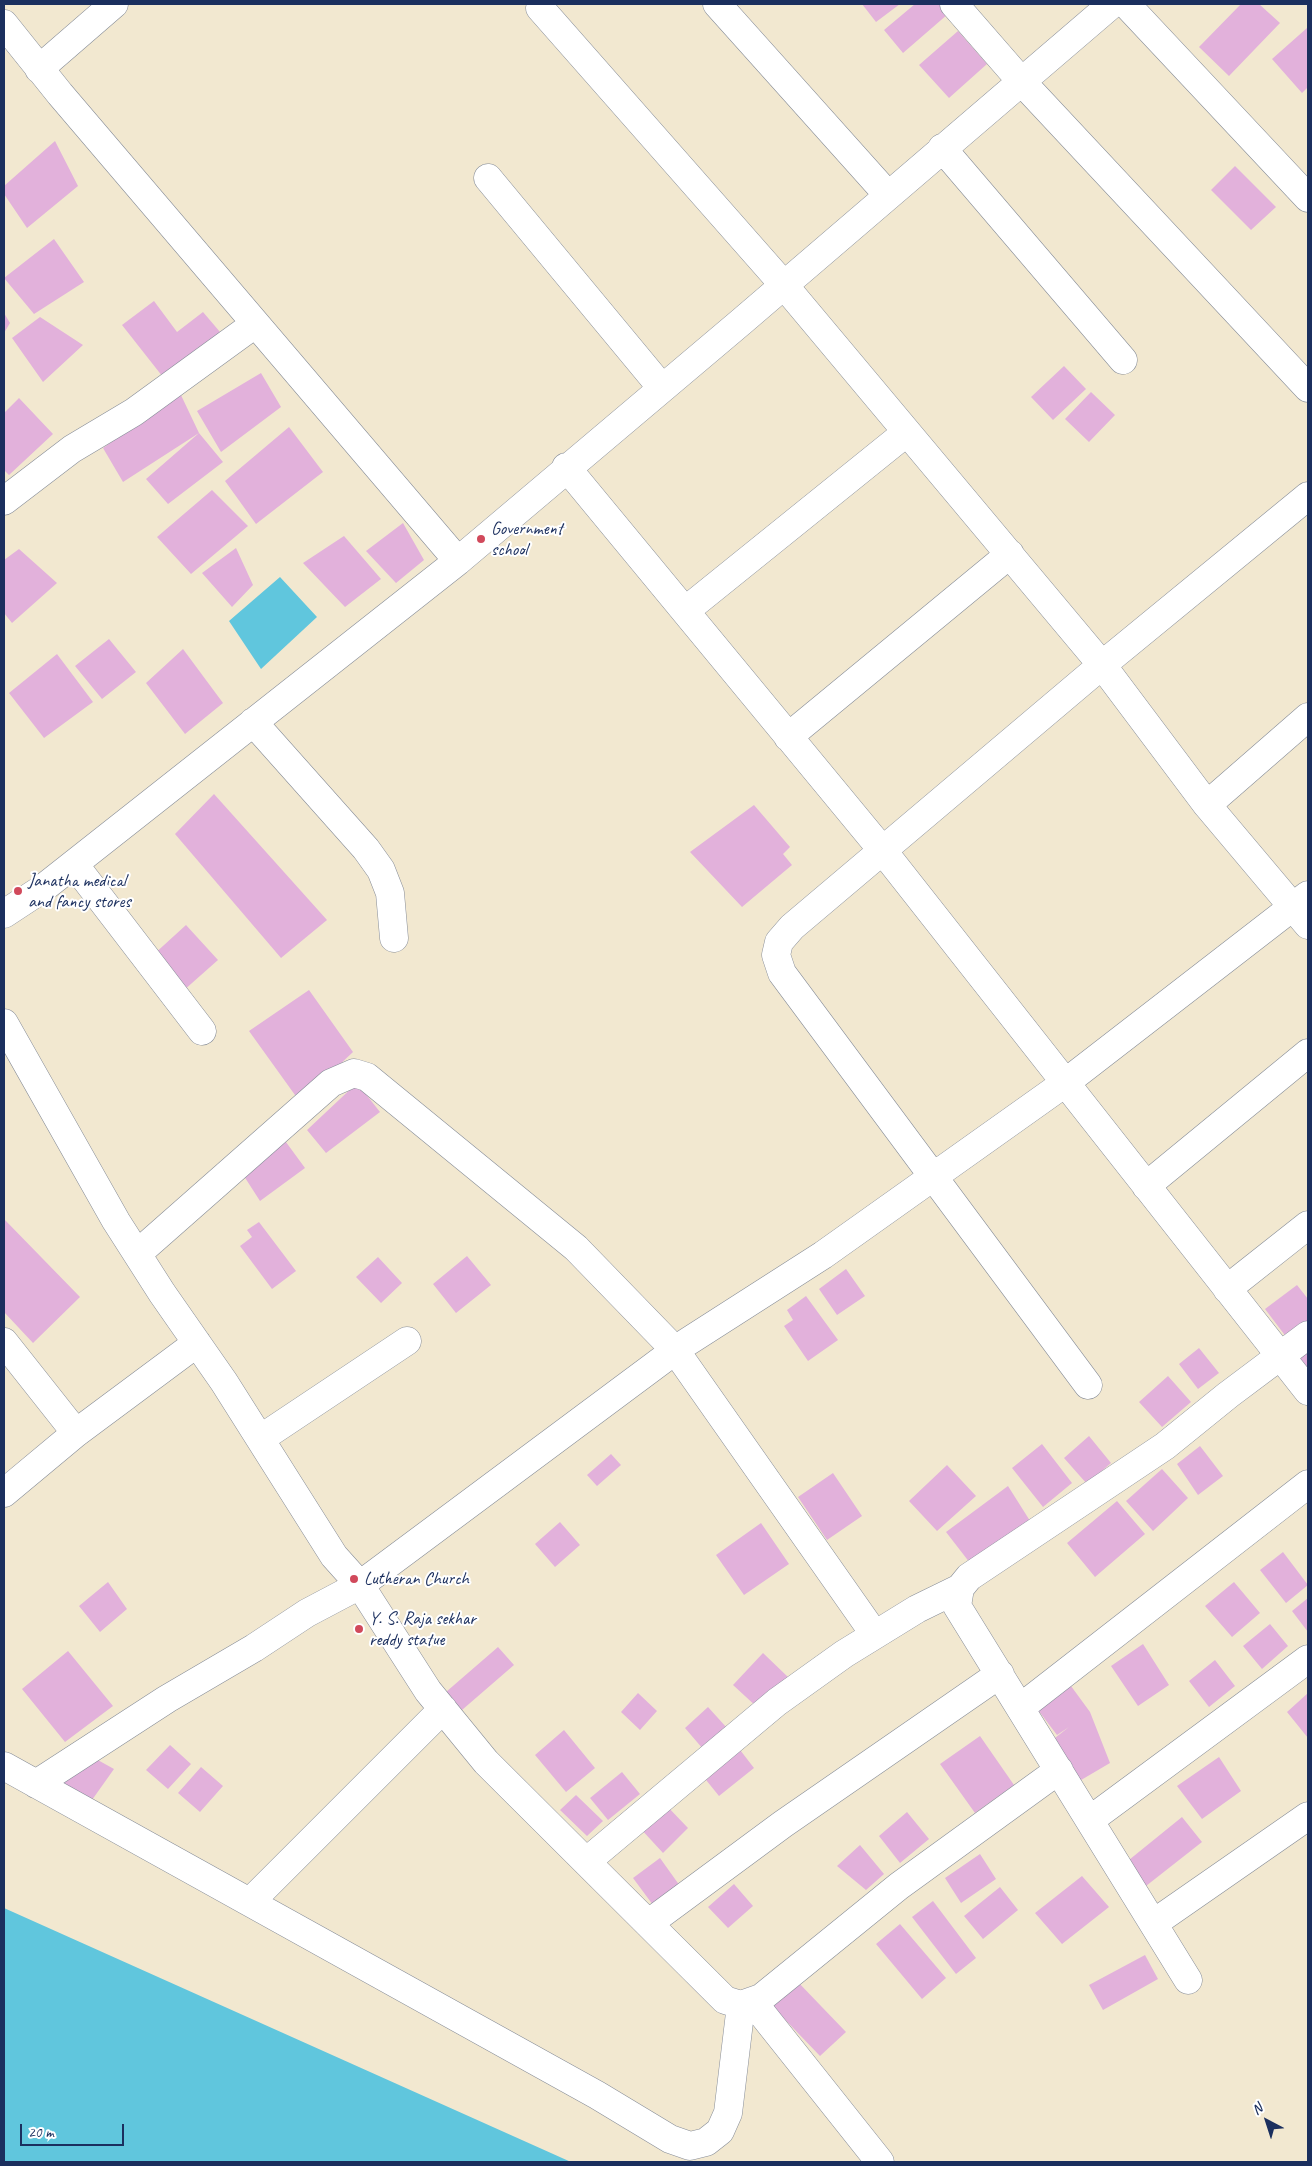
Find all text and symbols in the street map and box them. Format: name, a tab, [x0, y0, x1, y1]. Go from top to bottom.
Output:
place label: Government school	[491, 518, 563, 560]
marker: Government school	[475, 533, 487, 545]
place label: Janatha medical and fancy stores	[28, 870, 131, 912]
marker: Janatha medical and fancy stores	[12, 885, 24, 897]
place label: Lutheran Church	[364, 1568, 469, 1590]
marker: Lutheran Church	[348, 1573, 360, 1585]
place label: Y. S. Raja sekhar reddy statue	[369, 1608, 476, 1650]
marker: Y. S. Raja sekhar reddy statue	[353, 1623, 365, 1635]
north arrow	[1242, 2096, 1292, 2146]
text: N	[1248, 2100, 1266, 2118]
scale bar	[22, 2114, 126, 2146]
text: 20 m	[28, 2123, 54, 2142]

